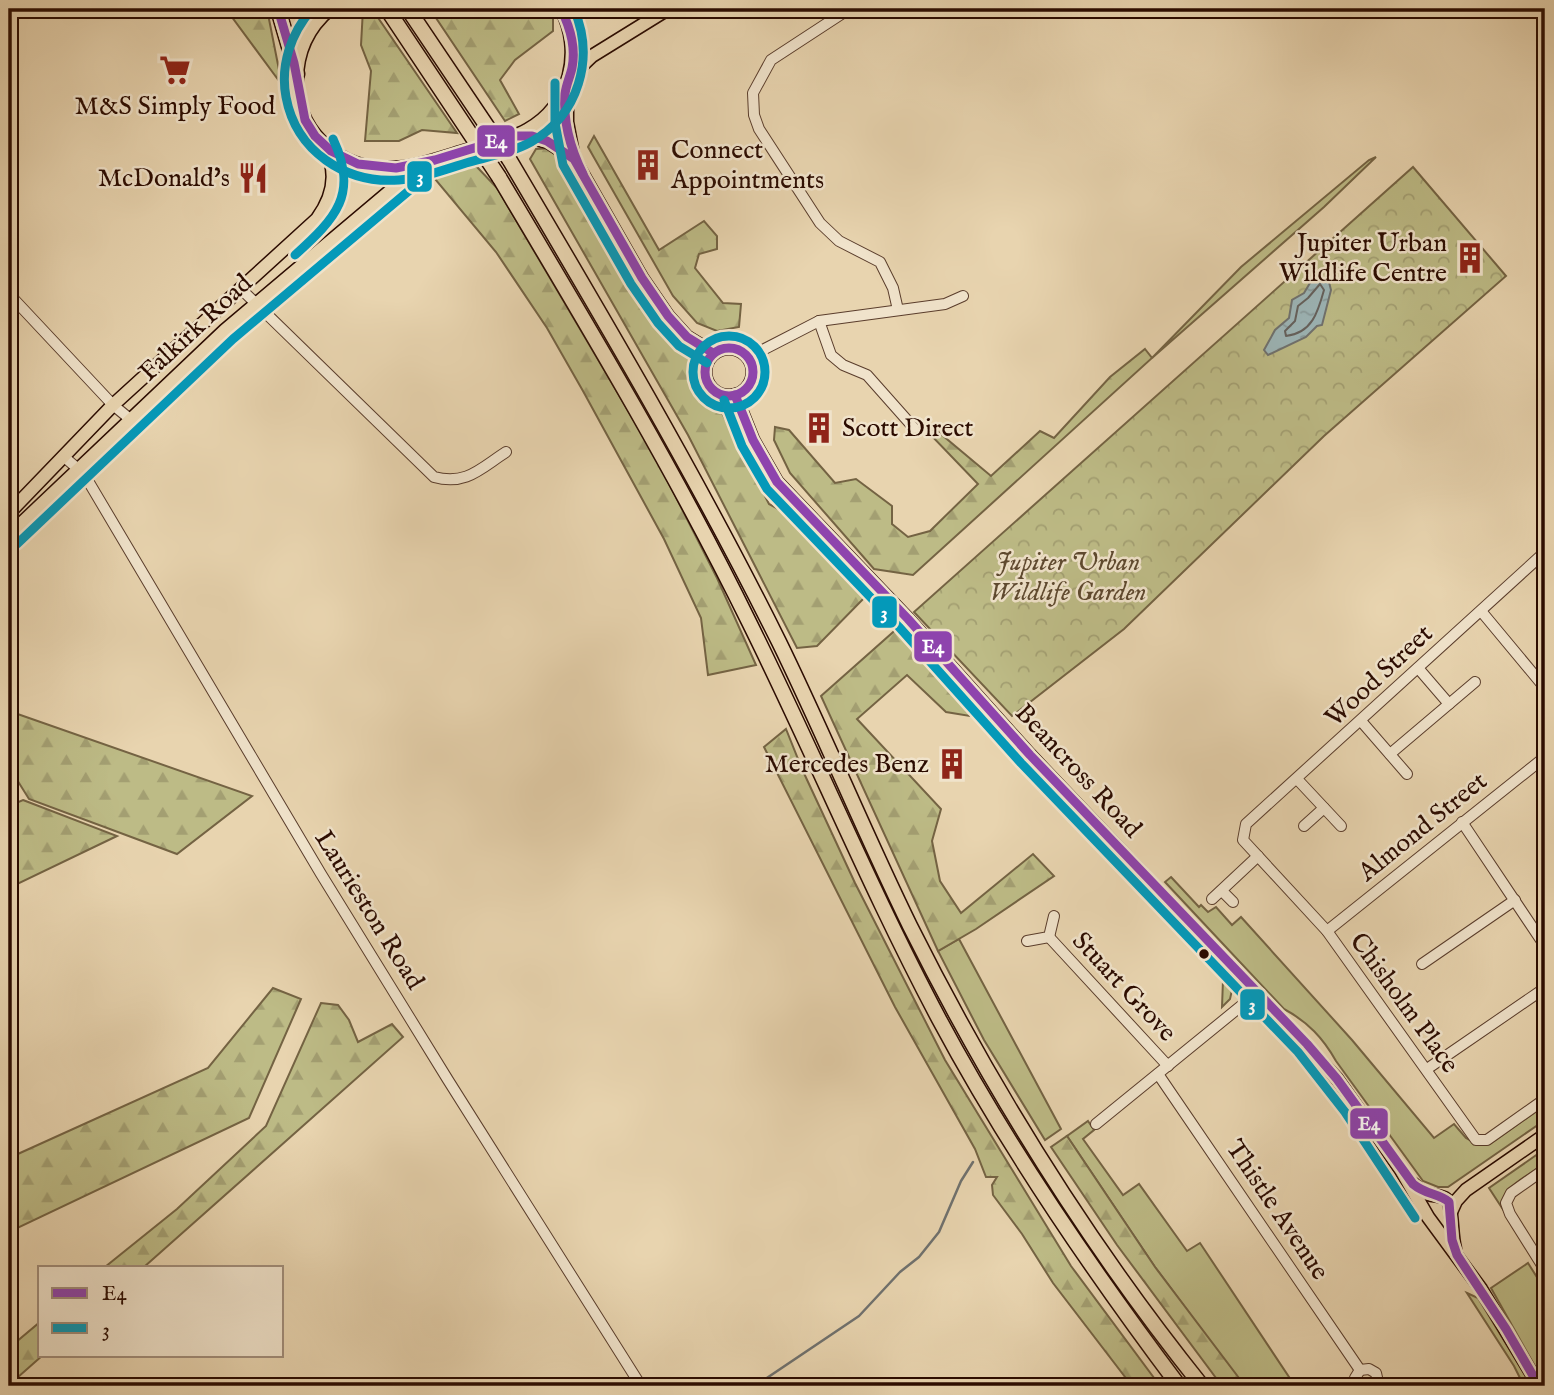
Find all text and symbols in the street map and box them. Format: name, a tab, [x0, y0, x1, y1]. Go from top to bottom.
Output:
supermarket icon: M&S Simply Food	[158, 53, 192, 87]
place label: M&S Simply Food	[75, 90, 276, 123]
line badge: E4	[476, 124, 516, 158]
text: E4	[485, 131, 508, 155]
place label: Connect Appointments	[670, 134, 824, 197]
building icon: Connect Appointments	[631, 148, 665, 182]
line badge: 3	[406, 160, 433, 193]
restaurant icon: McDonald's	[236, 161, 270, 195]
place label: McDonald's	[98, 162, 230, 195]
text: 3	[416, 166, 424, 190]
place label: Jupiter Urban Wildlife Centre	[1279, 227, 1447, 290]
building icon: Jupiter Urban Wildlife Centre	[1453, 241, 1487, 275]
street label: Falkirk Road	[132, 267, 260, 389]
building icon: Scott Direct	[802, 411, 836, 445]
place label: Scott Direct	[842, 412, 973, 445]
park label: Jupiter Urban Wildlife Garden	[989, 546, 1147, 609]
line badge: 3	[871, 595, 898, 629]
text: 3	[880, 602, 888, 626]
street label: Wood Street	[1318, 618, 1440, 734]
line badge: E4	[913, 630, 953, 663]
text: E4	[922, 636, 945, 660]
street label: Beancross Road	[1007, 697, 1149, 845]
building icon: Mercedes Benz	[935, 747, 969, 781]
place label: Mercedes Benz	[765, 748, 929, 781]
street label: Almond Street	[1351, 765, 1494, 890]
street label: Laurieston Road	[307, 824, 431, 996]
street label: Stuart Grove	[1065, 925, 1183, 1049]
street label: Chisholm Place	[1342, 926, 1466, 1080]
unlabelled marker	[1197, 947, 1211, 961]
line badge: 3	[1239, 988, 1266, 1021]
text: 3	[1248, 994, 1256, 1018]
line badge: E4	[1349, 1107, 1389, 1140]
text: E4	[1358, 1113, 1381, 1137]
street label: Thistle Avenue	[1218, 1134, 1336, 1286]
legend	[38, 1266, 284, 1356]
text: E4	[102, 1281, 128, 1308]
text: 3	[102, 1317, 110, 1344]

